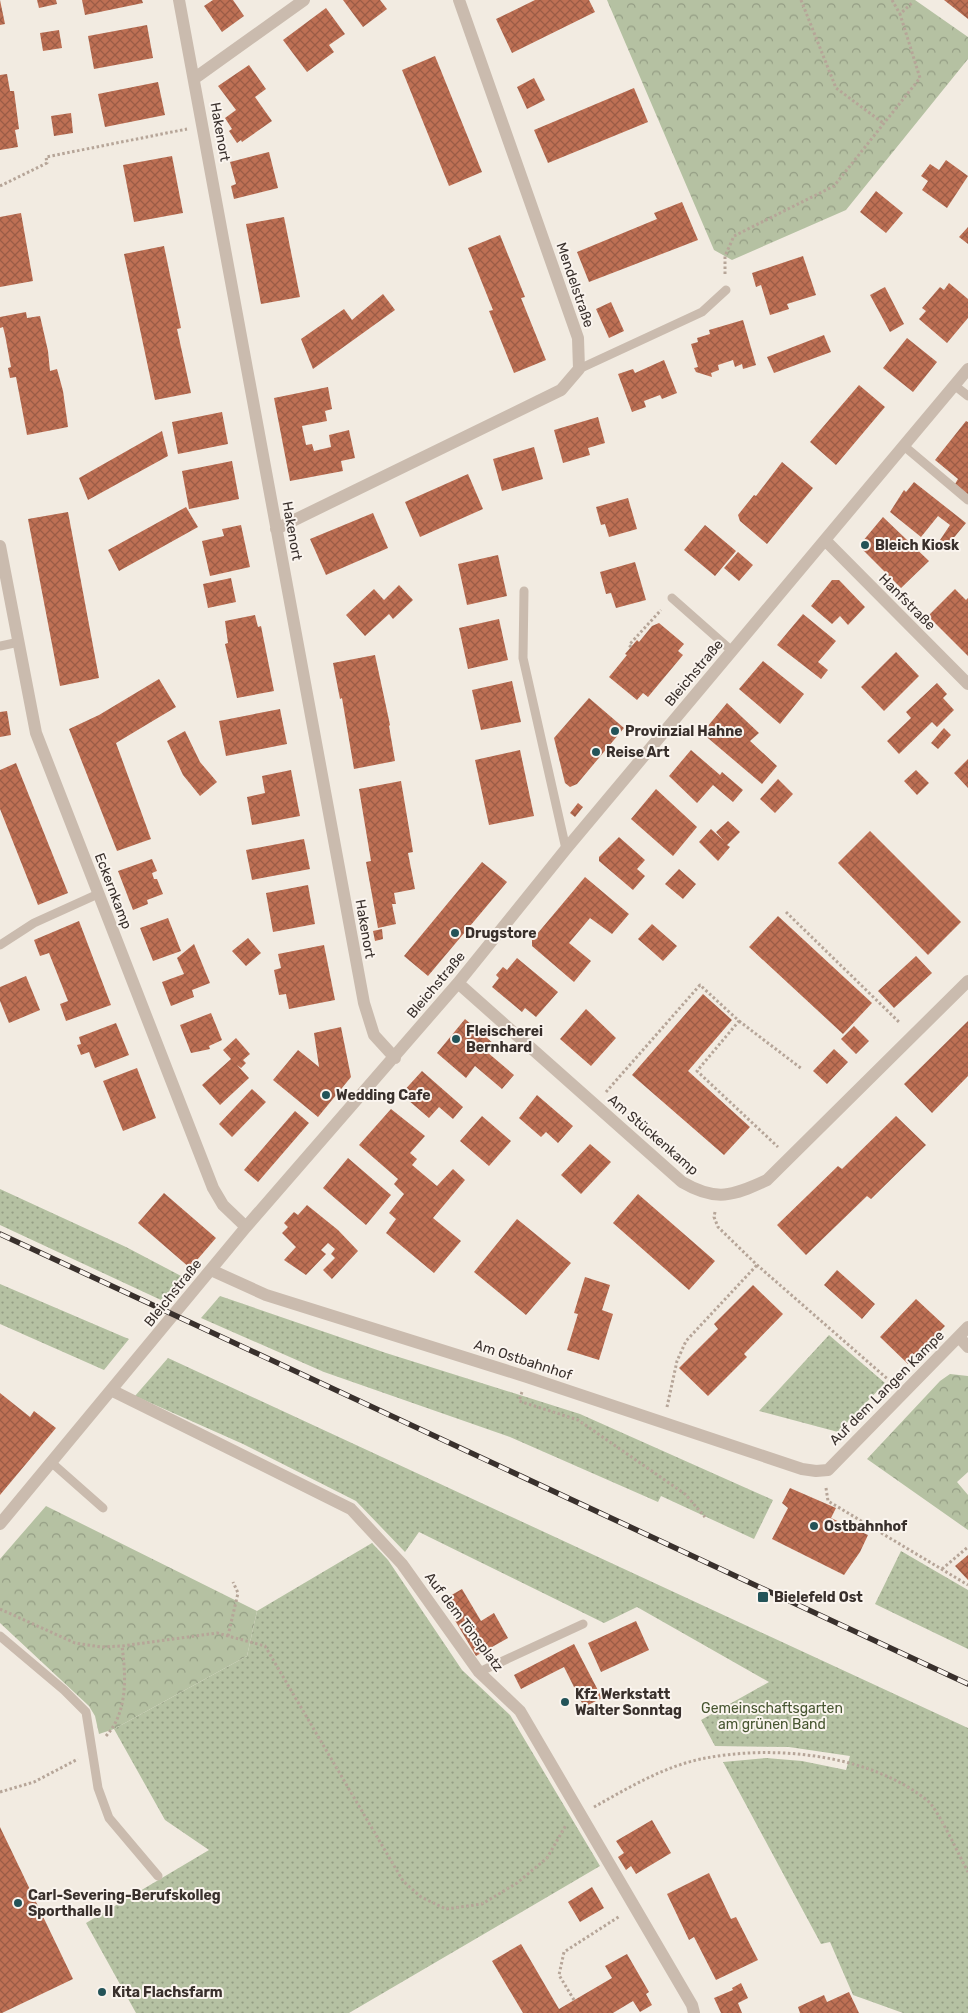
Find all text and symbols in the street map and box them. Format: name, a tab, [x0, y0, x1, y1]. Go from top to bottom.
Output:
street label: Hakenort	[206, 101, 234, 163]
street label: Mendelstraße	[553, 240, 598, 330]
street label: Hakenort	[278, 500, 306, 562]
place label: Bleich Kiosk	[875, 537, 960, 554]
marker: Bleich Kiosk	[859, 539, 871, 551]
street label: Hanfstraße	[875, 570, 939, 634]
street label: Bleichstraße	[661, 636, 727, 710]
place label: Provinzial Hahne	[625, 723, 742, 740]
marker: Provinzial Hahne	[609, 725, 621, 737]
place label: Reise Art	[606, 744, 670, 761]
marker: Reise Art	[590, 746, 602, 758]
street label: Eckernkamp	[91, 850, 135, 932]
street label: Hakenort	[351, 898, 379, 960]
place label: Drugstore	[465, 925, 537, 942]
marker: Drugstore	[449, 927, 461, 939]
street label: Bleichstraße	[403, 948, 469, 1022]
place label: Fleischerei Bernhard	[466, 1023, 543, 1056]
marker: Fleischerei Bernhard	[450, 1033, 462, 1045]
place label: Wedding Cafe	[336, 1087, 431, 1104]
marker: Wedding Cafe	[320, 1089, 332, 1101]
street label: Am Stückenkamp	[604, 1091, 702, 1179]
street label: Bleichstraße	[141, 1256, 205, 1330]
street label: Auf dem Langen Kampe	[826, 1327, 948, 1449]
street label: Am Ostbahnhof	[472, 1336, 575, 1384]
place label: Ostbahnhof	[824, 1518, 908, 1535]
marker: Ostbahnhof	[808, 1520, 820, 1532]
street label: Auf dem Tönsplatz	[421, 1569, 507, 1675]
place label: Bielefeld Ost	[774, 1589, 863, 1606]
marker: Bielefeld Ost	[756, 1590, 770, 1604]
place label: Kfz Werkstatt Walter Sonntag	[575, 1686, 682, 1719]
marker: Kfz Werkstatt Walter Sonntag	[559, 1696, 571, 1708]
park label: Gemeinschaftsgarten am grünen Band	[701, 1700, 843, 1733]
place label: Carl-Severing-Berufskolleg Sporthalle II	[28, 1887, 221, 1920]
marker: Carl-Severing-Berufskolleg Sporthalle II	[12, 1897, 24, 1909]
place label: Kita Flachsfarm	[112, 1984, 223, 2001]
marker: Kita Flachsfarm	[96, 1986, 108, 1998]

